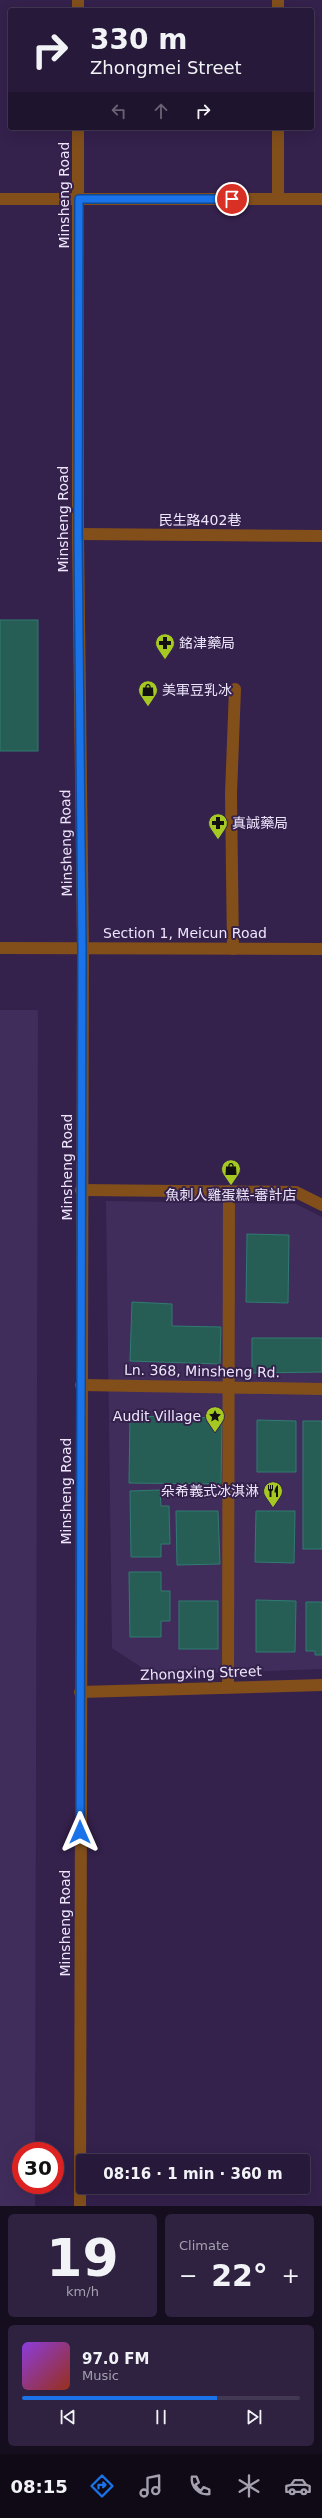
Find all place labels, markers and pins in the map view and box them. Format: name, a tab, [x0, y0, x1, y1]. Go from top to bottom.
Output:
pin	[215, 182, 249, 216]
pharmacy icon: 銘津藥局	[154, 632, 176, 660]
place label: 銘津藥局	[179, 635, 235, 651]
shop icon: 美軍豆乳冰	[137, 679, 159, 707]
place label: 美軍豆乳冰	[162, 682, 232, 698]
pharmacy icon: 真誠藥局	[207, 812, 229, 840]
place label: 真誠藥局	[232, 815, 288, 831]
shop icon: 魚刺人雞蛋糕-審計店	[220, 1158, 242, 1186]
place label: 魚刺人雞蛋糕-審計店	[165, 1187, 297, 1203]
place icon: Audit Village	[204, 1405, 226, 1433]
place label: Audit Village	[113, 1408, 201, 1424]
restaurant icon: 朵希義式冰淇淋	[262, 1480, 284, 1508]
place label: 朵希義式冰淇淋	[161, 1483, 259, 1499]

